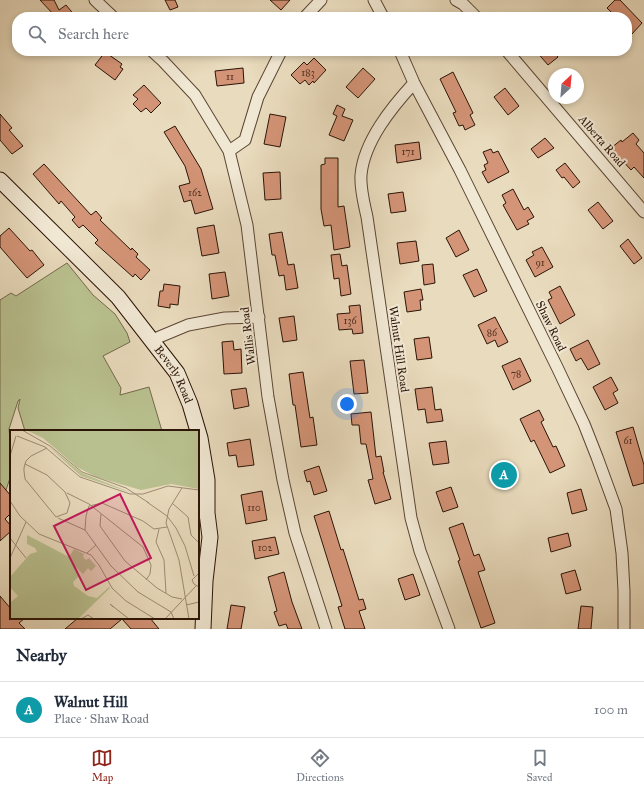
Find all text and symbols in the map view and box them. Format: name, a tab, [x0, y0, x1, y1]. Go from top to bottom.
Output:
search box	[12, 12, 632, 56]
icon: search	[26, 23, 48, 45]
text: Search here	[58, 25, 129, 43]
house number: 183	[301, 67, 315, 79]
north arrow	[548, 68, 584, 104]
house number: 11	[226, 71, 234, 83]
street label: Alberta Road	[575, 111, 628, 170]
house number: 171	[401, 146, 415, 158]
house number: 162	[188, 187, 202, 199]
house number: 91	[535, 257, 545, 269]
street label: Shaw Road	[533, 298, 569, 354]
street label: Walnut Hill Road	[386, 305, 412, 393]
street label: Wallis Road	[238, 306, 258, 366]
house number: 136	[343, 315, 357, 327]
house number: 86	[487, 327, 498, 339]
street label: Beverly Road	[151, 343, 196, 405]
house number: 78	[511, 368, 521, 380]
your location	[337, 394, 357, 414]
inset map	[10, 430, 199, 619]
house number: 61	[623, 435, 633, 447]
pin: A	[491, 460, 517, 490]
house number: 110	[247, 502, 261, 514]
house number: 102	[258, 542, 272, 554]
text: Nearby	[16, 645, 67, 666]
text: Walnut Hill	[54, 693, 128, 711]
text: A	[25, 702, 33, 718]
text: 100 m	[594, 702, 628, 718]
text: Place · Shaw Road	[54, 711, 149, 727]
tab: Map	[91, 747, 113, 784]
tab: Directions	[296, 747, 344, 784]
tab: Saved	[526, 747, 553, 784]

